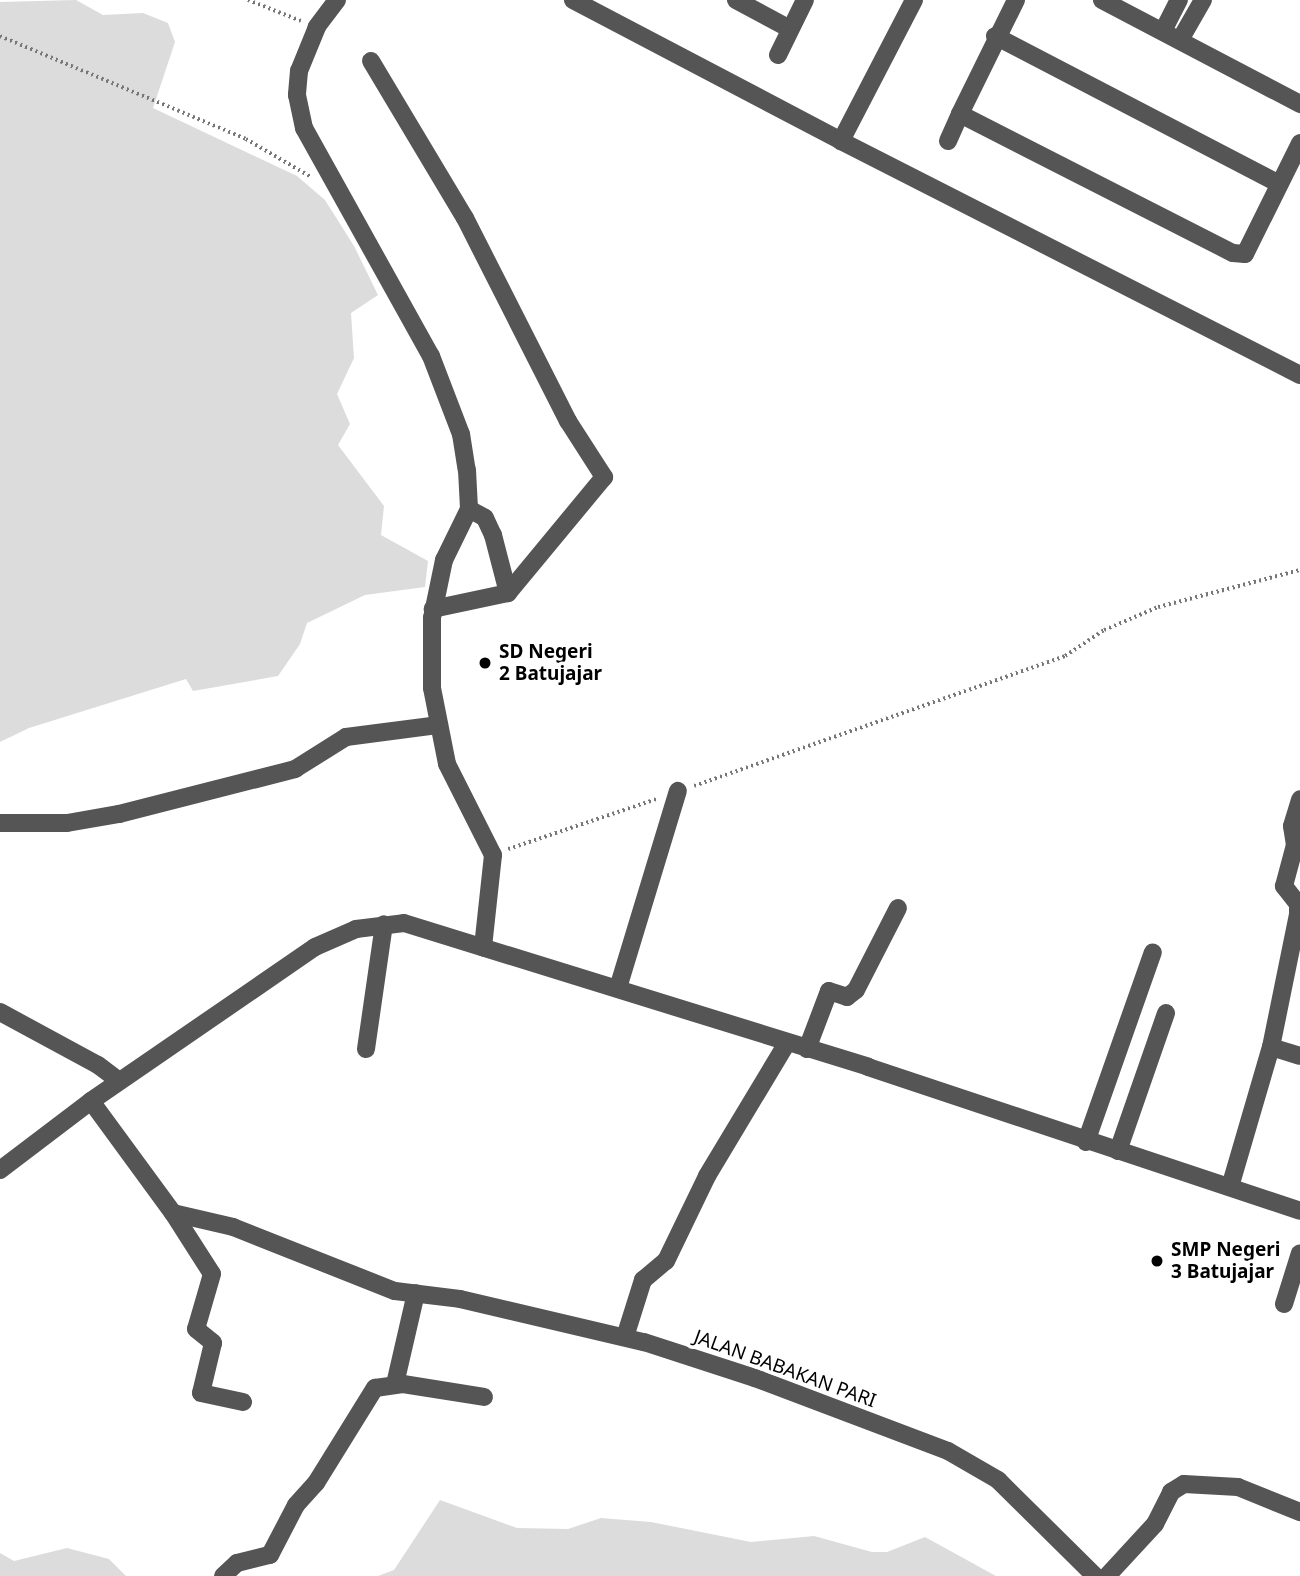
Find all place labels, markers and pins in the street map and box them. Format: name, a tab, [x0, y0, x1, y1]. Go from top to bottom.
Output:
place label: SD Negeri 2 Batujajar	[499, 641, 602, 685]
marker: SD Negeri 2 Batujajar	[477, 655, 493, 671]
place label: SMP Negeri 3 Batujajar	[1171, 1239, 1280, 1283]
marker: SMP Negeri 3 Batujajar	[1149, 1253, 1165, 1269]

